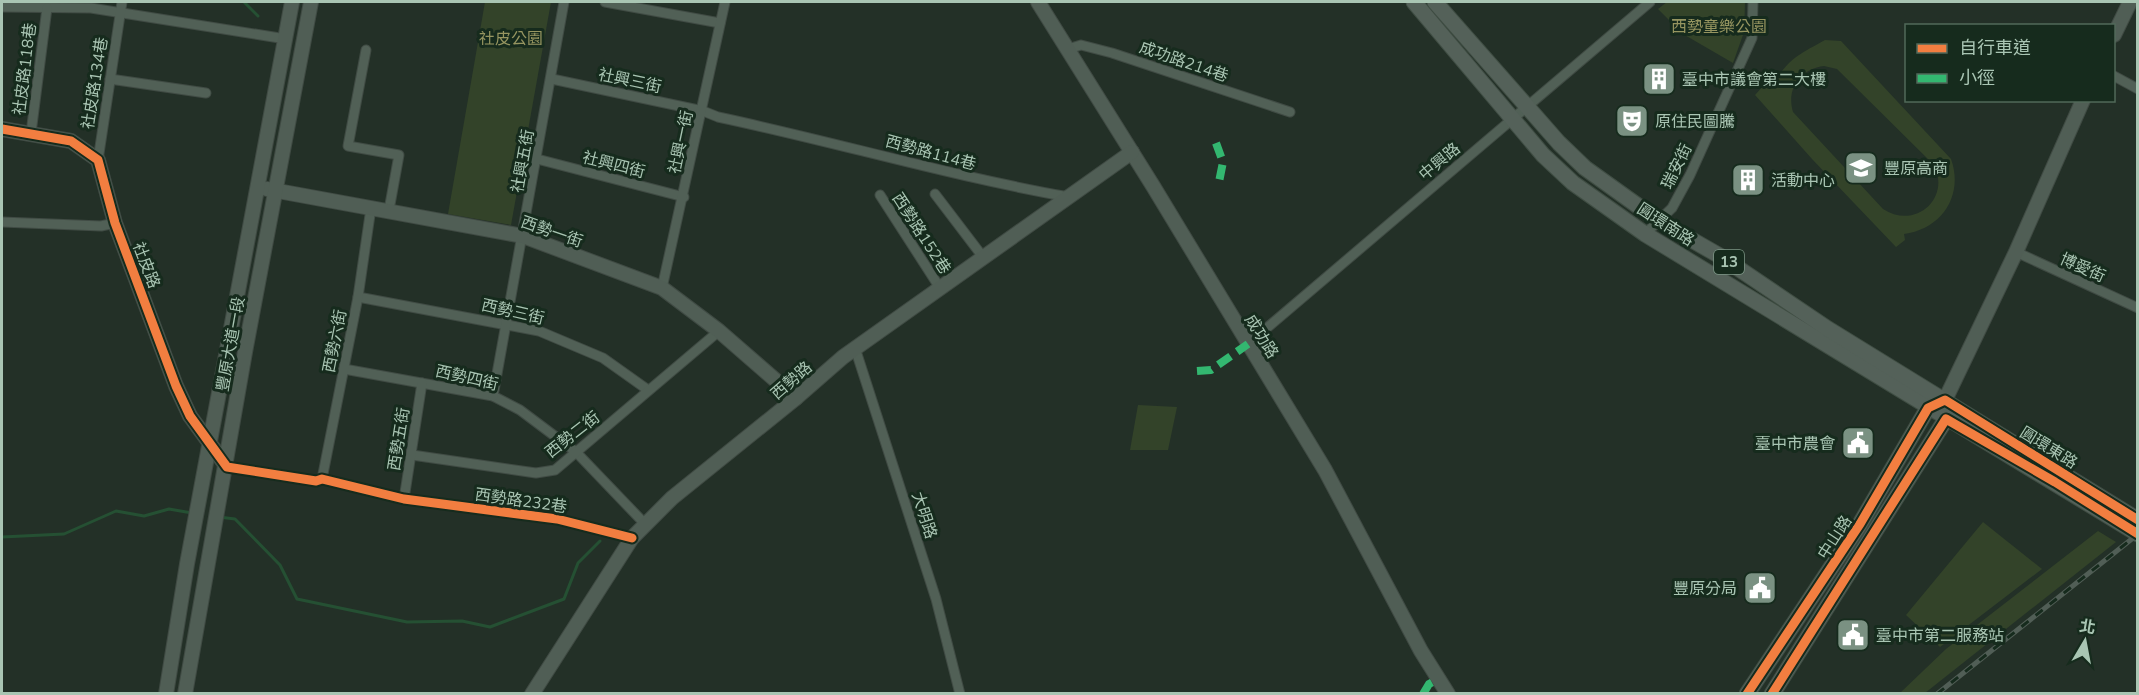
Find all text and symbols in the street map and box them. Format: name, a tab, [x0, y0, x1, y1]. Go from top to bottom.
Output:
park label: 西勢童樂公園	[1671, 16, 1767, 38]
street label: 社皮路118巷	[8, 22, 42, 117]
legend	[1905, 24, 2115, 102]
park label: 社皮公園	[479, 28, 543, 50]
street label: 社皮路134巷	[77, 36, 113, 131]
street label: 成功路214巷	[1136, 36, 1231, 87]
text: 自行車道	[1959, 36, 2031, 60]
building icon: 臺中市議會第二大樓	[1641, 61, 1677, 97]
street label: 社興三街	[596, 64, 663, 98]
text: 小徑	[1959, 66, 1995, 90]
place label: 臺中市議會第二大樓	[1682, 69, 1826, 91]
theatre icon: 原住民圖騰	[1614, 103, 1650, 139]
street label: 社興一街	[664, 109, 698, 176]
place label: 原住民圖騰	[1655, 111, 1735, 133]
street label: 社興五街	[507, 128, 539, 195]
street label: 西勢路114巷	[883, 130, 978, 176]
street label: 中興路	[1414, 138, 1465, 186]
street label: 瑞安街	[1656, 140, 1697, 193]
street label: 社興四街	[580, 147, 647, 183]
school or university icon: 豐原高商	[1843, 150, 1879, 186]
place label: 豐原高商	[1884, 158, 1948, 180]
building icon: 活動中心	[1730, 162, 1766, 198]
place label: 活動中心	[1771, 170, 1835, 192]
street label: 西勢路152巷	[887, 189, 956, 278]
street label: 圓環南路	[1633, 198, 1698, 251]
street label: 西勢一街	[518, 211, 586, 253]
street label: 社皮路	[127, 239, 165, 292]
street label: 博愛街	[2056, 248, 2109, 288]
road number: 13	[1714, 250, 1744, 274]
street label: 西勢三街	[479, 294, 546, 330]
street label: 豐原大道一段	[212, 295, 250, 393]
street label: 西勢六街	[318, 308, 352, 375]
street label: 成功路	[1239, 310, 1283, 363]
street label: 西勢路	[766, 357, 817, 405]
street label: 西勢四街	[433, 360, 500, 396]
street label: 西勢五街	[383, 406, 415, 472]
street label: 西勢二街	[541, 406, 605, 463]
street label: 圓環東路	[2015, 422, 2081, 474]
public building icon: 臺中市農會	[1840, 425, 1876, 461]
place label: 臺中市農會	[1755, 433, 1835, 455]
street label: 西勢路232巷	[473, 484, 568, 518]
street label: 大明路	[906, 489, 942, 542]
street label: 中山路	[1813, 511, 1857, 564]
public building icon: 豐原分局	[1742, 570, 1778, 606]
place label: 豐原分局	[1673, 578, 1737, 600]
north arrow	[2055, 611, 2115, 671]
text: 北	[2078, 615, 2097, 639]
public building icon: 臺中市第二服務站	[1835, 617, 1871, 653]
place label: 臺中市第二服務站	[1876, 625, 2004, 647]

